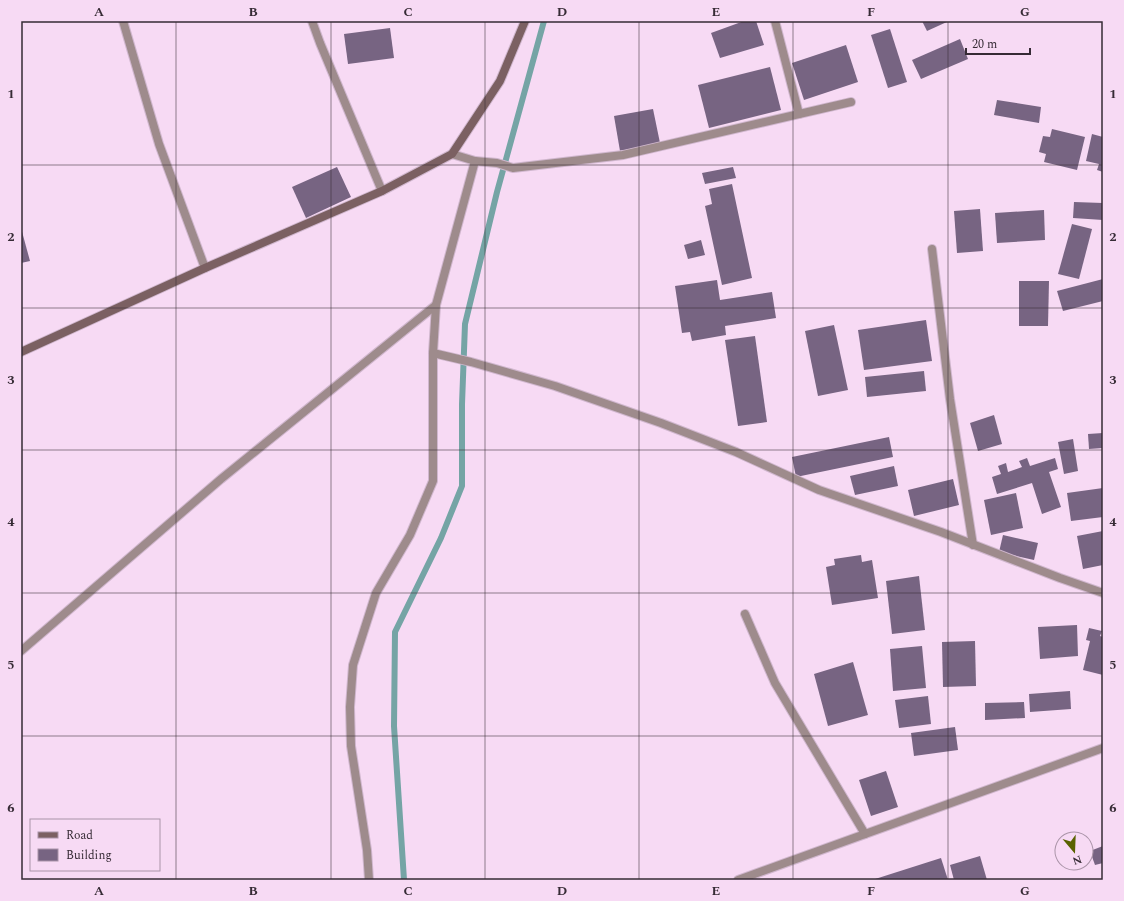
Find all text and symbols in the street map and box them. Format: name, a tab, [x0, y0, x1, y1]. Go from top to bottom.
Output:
text: A	[94, 2, 104, 22]
text: B	[248, 2, 258, 22]
text: C	[403, 2, 413, 22]
text: D	[557, 2, 567, 22]
text: E	[712, 2, 721, 22]
text: F	[867, 2, 875, 22]
text: G	[1020, 2, 1030, 22]
scale bar	[966, 30, 1030, 56]
text: 20 m	[972, 35, 997, 54]
text: 1	[7, 84, 15, 104]
text: 1	[1109, 84, 1117, 104]
text: 2	[7, 227, 15, 247]
text: 2	[1109, 227, 1117, 247]
text: 3	[7, 370, 15, 390]
text: 3	[1109, 370, 1117, 390]
text: 4	[7, 512, 15, 532]
text: 4	[1109, 512, 1117, 532]
text: 5	[7, 655, 15, 675]
text: 5	[1109, 655, 1117, 675]
text: 6	[7, 798, 15, 818]
text: 6	[1109, 798, 1117, 818]
legend	[30, 819, 160, 871]
text: Road	[66, 826, 93, 845]
north arrow	[1054, 831, 1094, 871]
text: Building	[66, 846, 112, 865]
text: N	[1070, 850, 1084, 869]
text: A	[94, 881, 104, 901]
text: B	[248, 881, 258, 901]
text: C	[403, 881, 413, 901]
text: D	[557, 881, 567, 901]
text: E	[712, 881, 721, 901]
text: F	[867, 881, 875, 901]
text: G	[1020, 881, 1030, 901]

